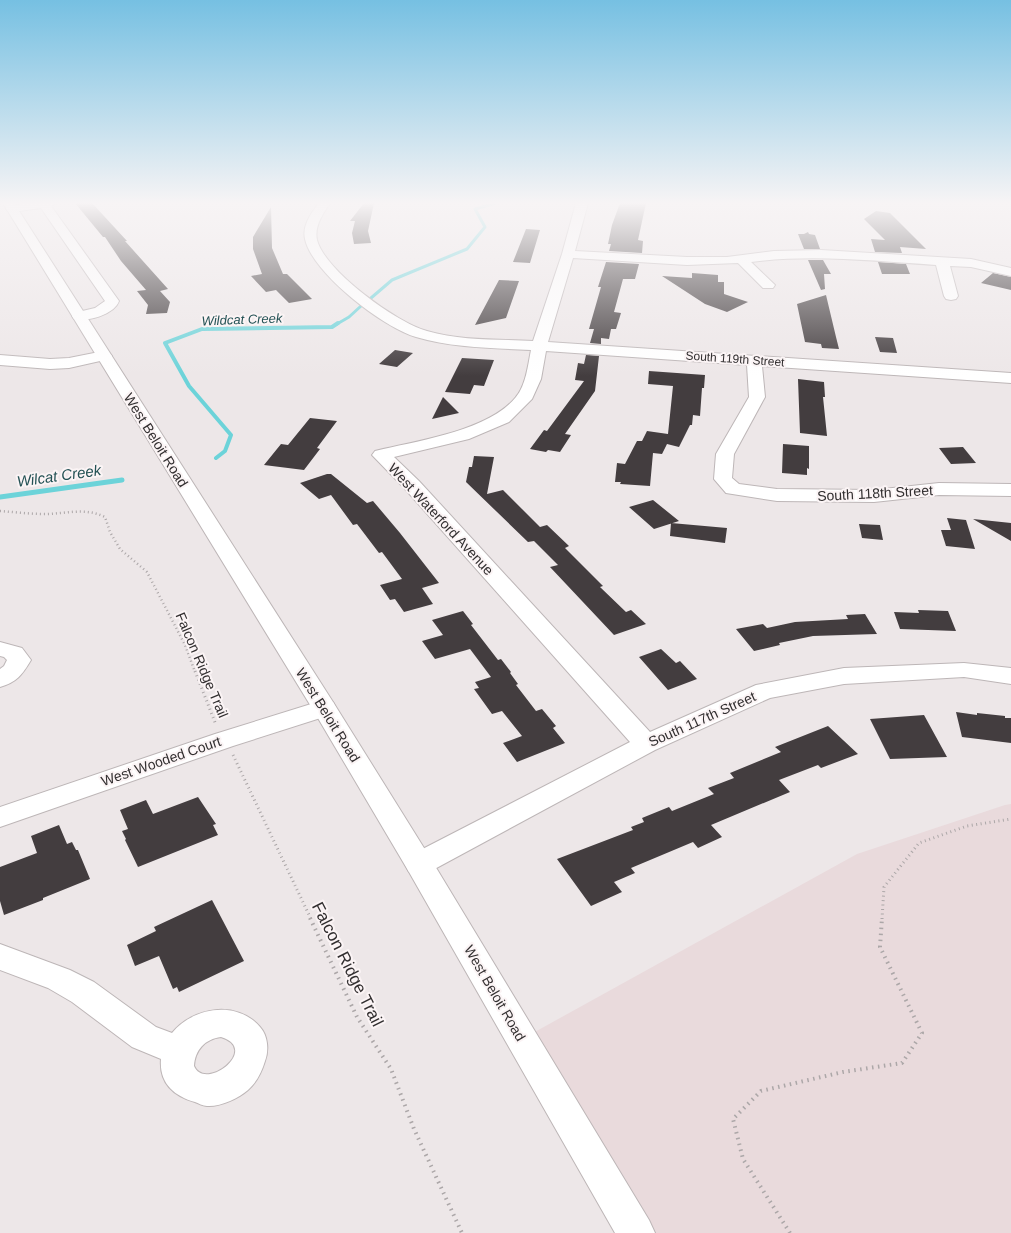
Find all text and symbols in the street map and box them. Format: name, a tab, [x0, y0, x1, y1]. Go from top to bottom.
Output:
water label: Wildcat Creek	[201, 311, 284, 328]
street label: South 119th Street	[685, 349, 786, 369]
street label: West Beloit Road	[121, 390, 191, 490]
street label: West Waterford Avenue	[385, 460, 497, 578]
water label: Wilcat Creek	[16, 461, 104, 490]
street label: South 118th Street	[817, 482, 933, 504]
street label: Falcon Ridge Trail	[173, 610, 231, 720]
street label: West Beloit Road	[293, 665, 363, 765]
street label: South 117th Street	[646, 688, 758, 750]
street label: West Wooded Court	[99, 733, 223, 789]
street label: Falcon Ridge Trail	[308, 899, 387, 1030]
street label: West Beloit Road	[461, 942, 529, 1044]

